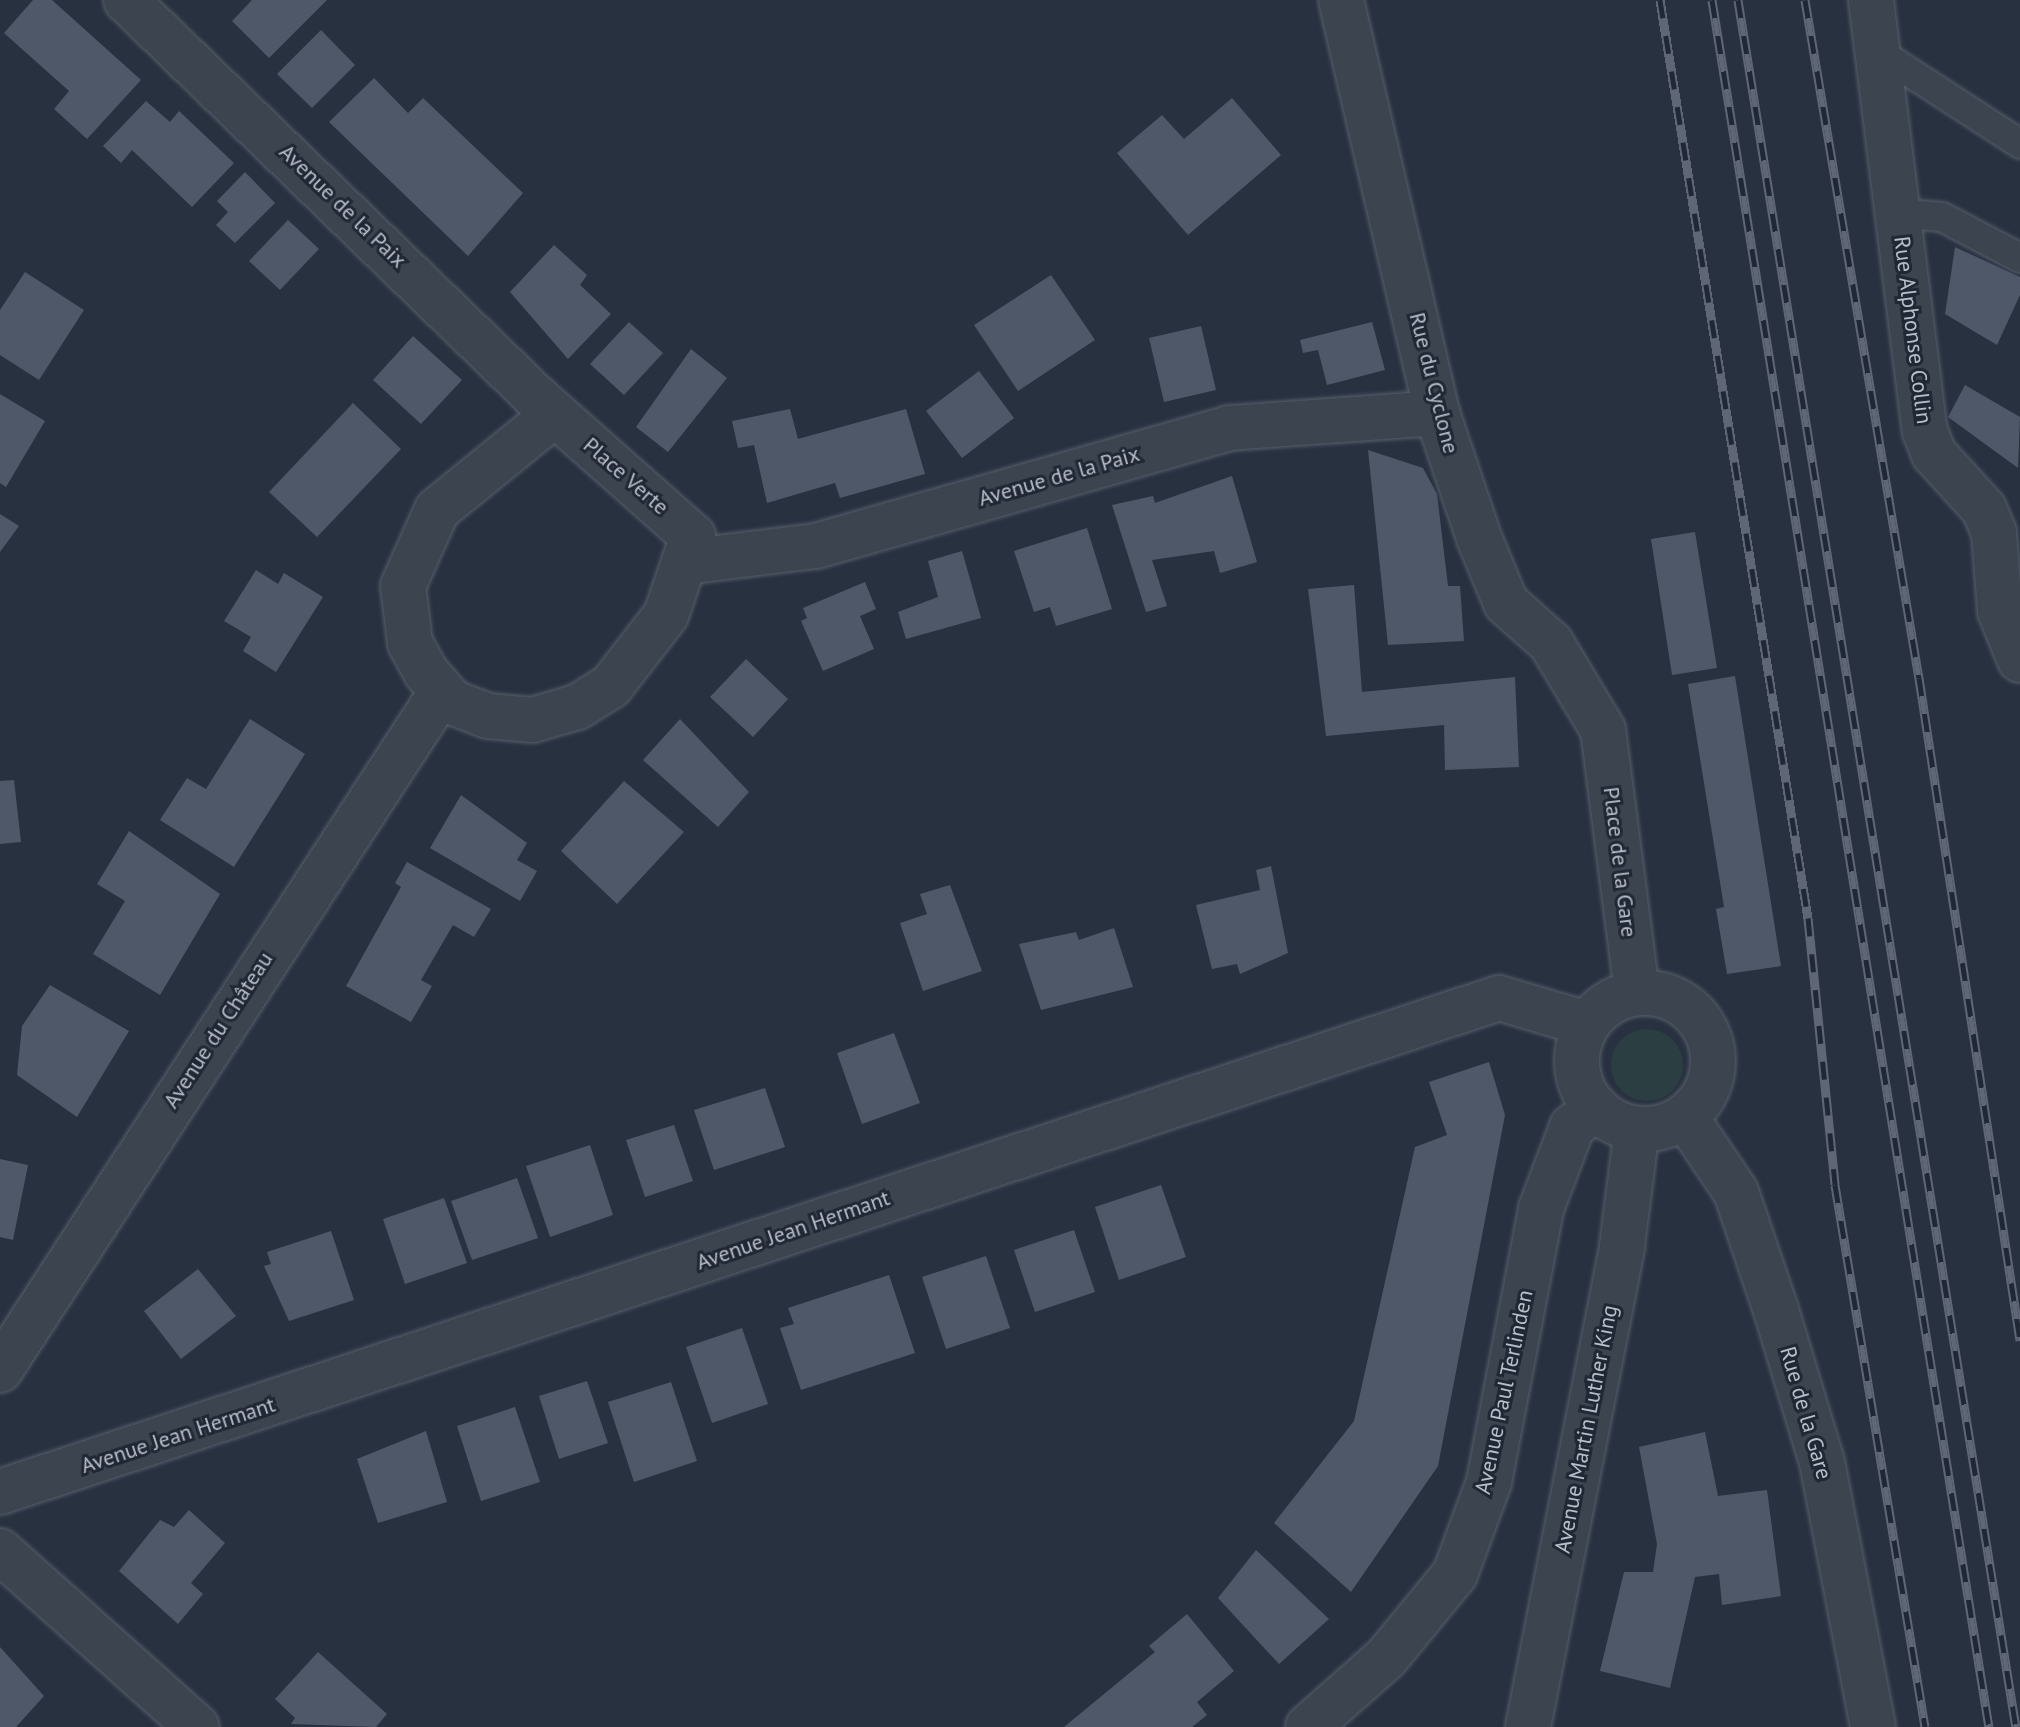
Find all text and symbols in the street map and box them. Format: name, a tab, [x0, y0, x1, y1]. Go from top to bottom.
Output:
street label: Avenue de la Paix	[274, 139, 412, 273]
street label: Rue Alphonse Collin	[1888, 234, 1938, 426]
street label: Rue du Cyclone	[1404, 310, 1464, 456]
street label: Place Verte	[578, 432, 674, 520]
street label: Avenue de la Paix	[975, 440, 1143, 512]
street label: Place de la Gare	[1598, 785, 1642, 939]
street label: Avenue du Château	[158, 947, 278, 1113]
street label: Avenue Jean Hermant	[693, 1185, 893, 1275]
street label: Avenue Paul Terlinden	[1469, 1287, 1539, 1497]
street label: Avenue Martin Luther King	[1549, 1303, 1623, 1555]
street label: Rue de la Gare	[1774, 1344, 1838, 1482]
street label: Avenue Jean Hermant	[78, 1391, 278, 1479]

